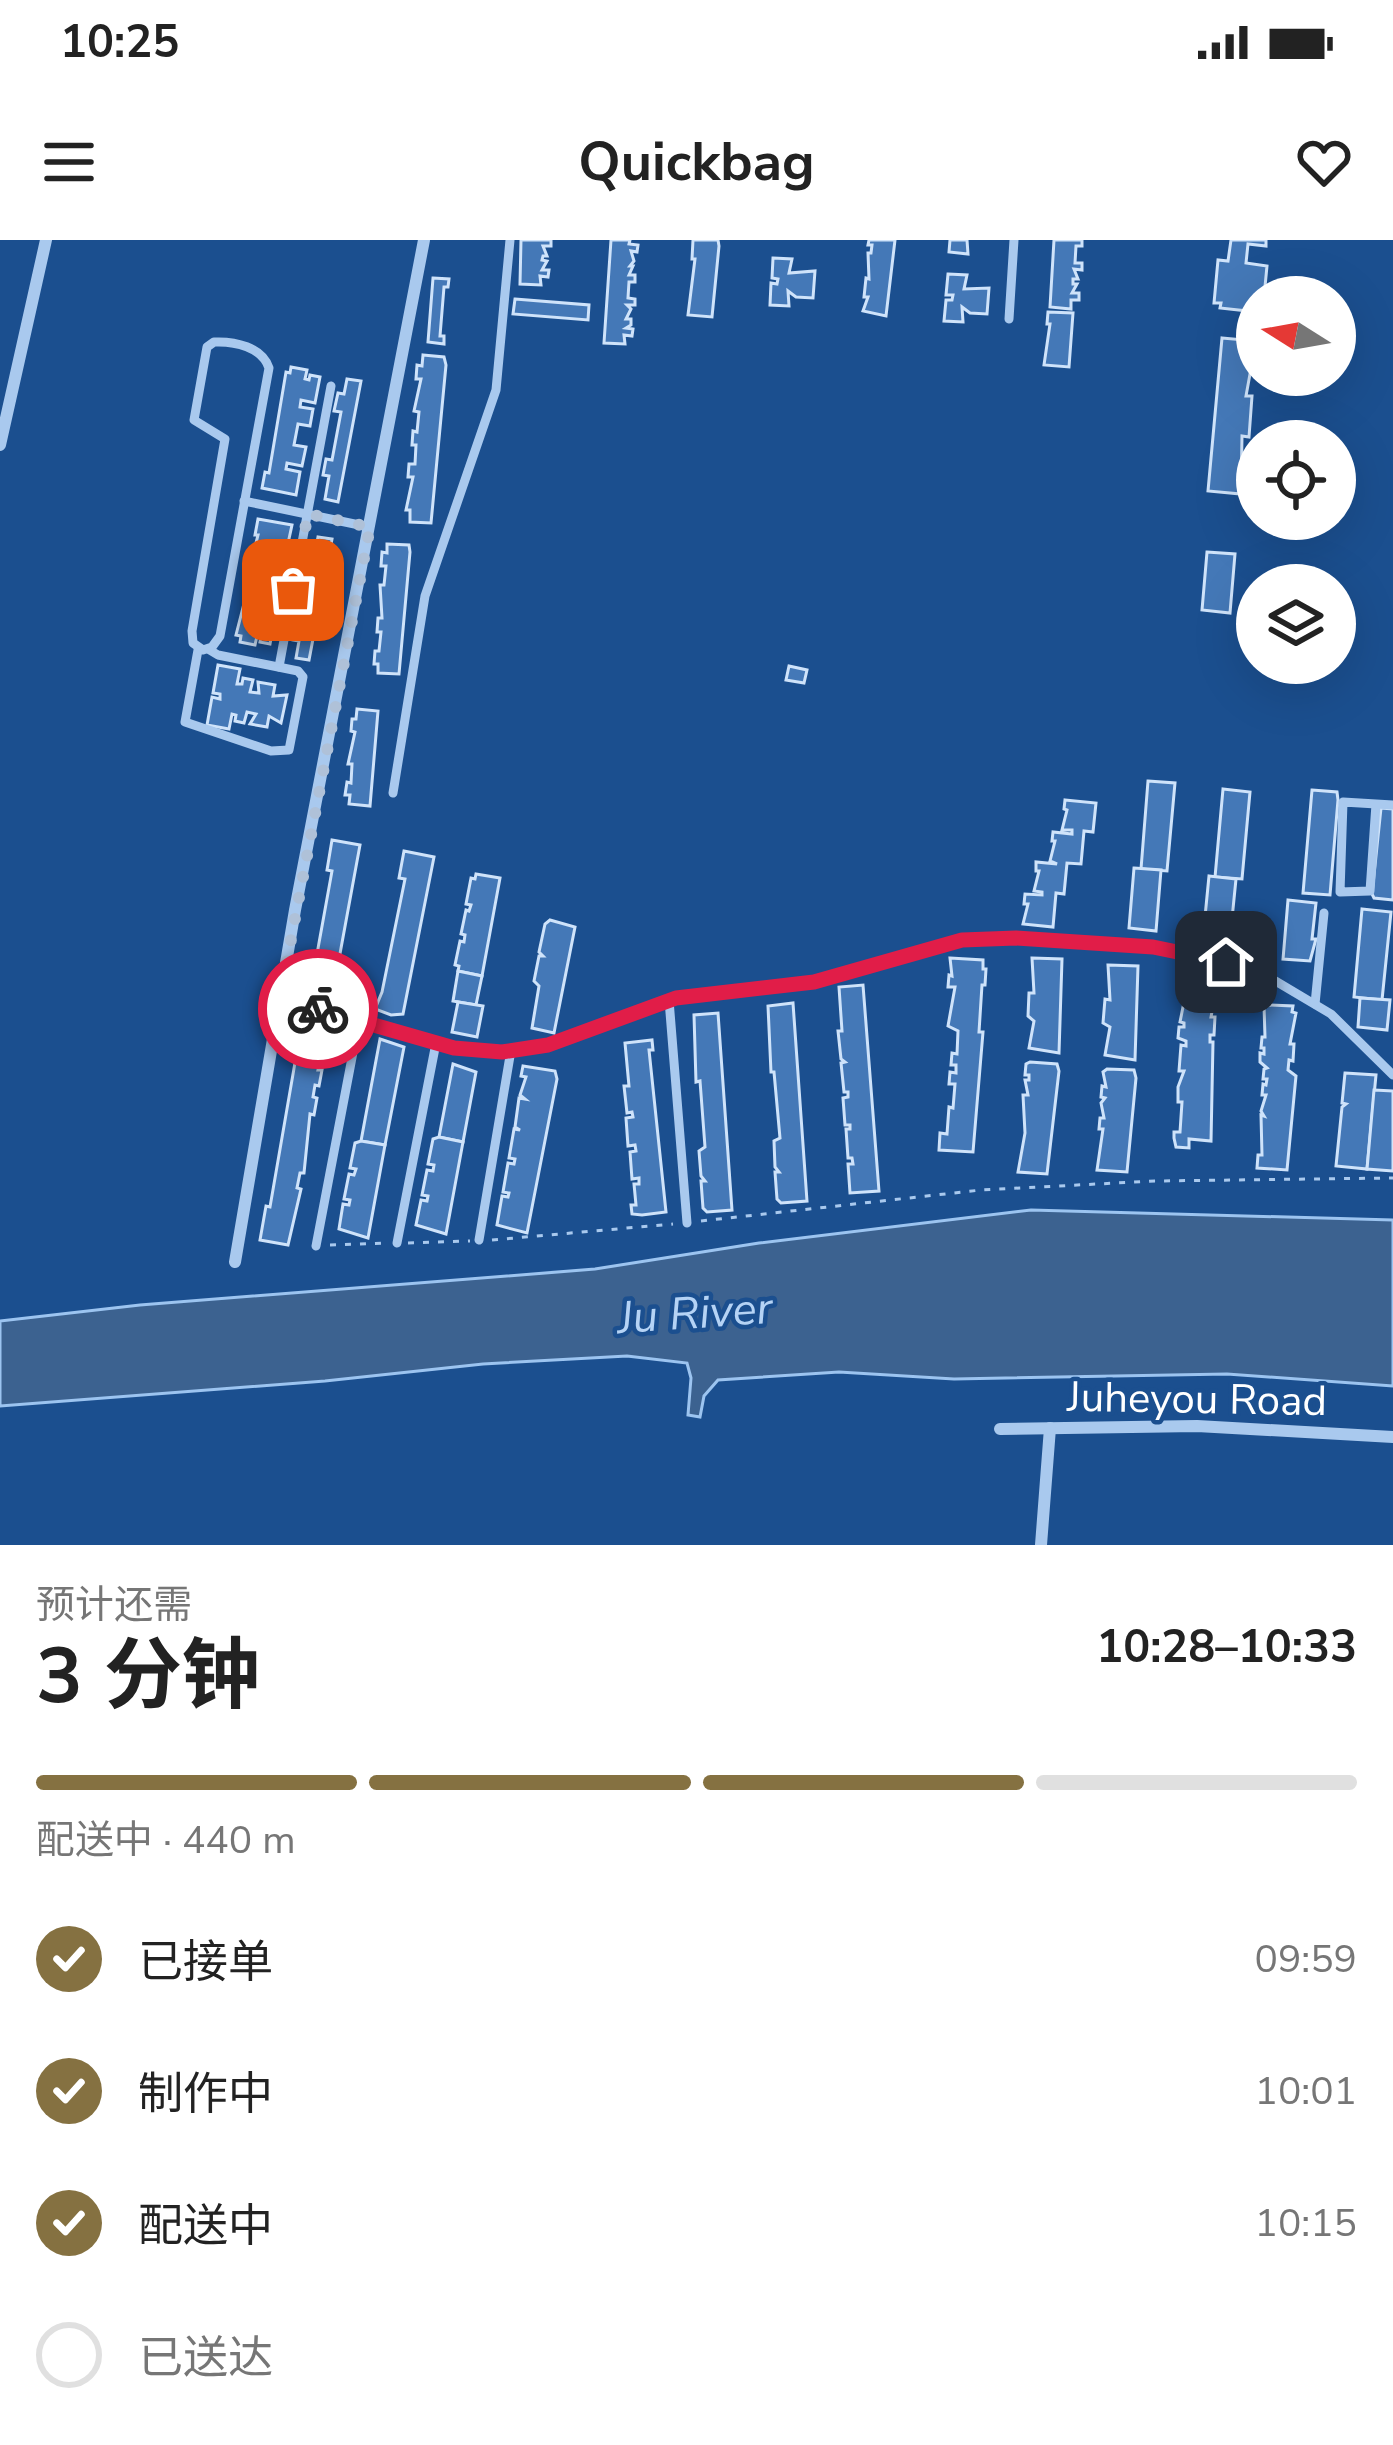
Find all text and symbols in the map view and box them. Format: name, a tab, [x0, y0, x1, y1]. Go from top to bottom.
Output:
text: 10:25	[60, 12, 179, 73]
text: Quickbag	[578, 125, 815, 199]
icon: menu	[36, 129, 102, 195]
icon: heart	[1291, 129, 1357, 195]
north arrow	[1236, 276, 1356, 396]
map controls	[1236, 276, 1356, 684]
button: locate	[1236, 420, 1356, 540]
pin	[242, 539, 344, 641]
icon: bag	[260, 557, 326, 623]
button: layers	[1236, 564, 1356, 684]
pin	[1175, 911, 1277, 1013]
icon: home	[1193, 929, 1259, 995]
courier	[258, 949, 378, 1069]
icon: bike	[285, 976, 351, 1042]
water label: Ju River	[614, 1278, 776, 1349]
street label: Juheyou Road	[1066, 1369, 1327, 1430]
text: 预计还需	[36, 1579, 192, 1632]
text: 10:28–10:33	[1096, 1617, 1357, 1678]
text: 3 分钟	[36, 1623, 260, 1730]
text: 配送中 · 440 m	[36, 1814, 296, 1867]
icon: check	[36, 1926, 102, 1992]
text: 已接单	[138, 1932, 273, 1993]
text: 09:59	[1255, 1933, 1357, 1986]
icon: check	[36, 2058, 102, 2124]
text: 制作中	[138, 2064, 273, 2125]
text: 10:01	[1255, 2065, 1357, 2118]
icon: check	[36, 2190, 102, 2256]
text: 配送中	[138, 2196, 273, 2257]
text: 10:15	[1255, 2197, 1357, 2250]
text: 已送达	[138, 2328, 273, 2389]

